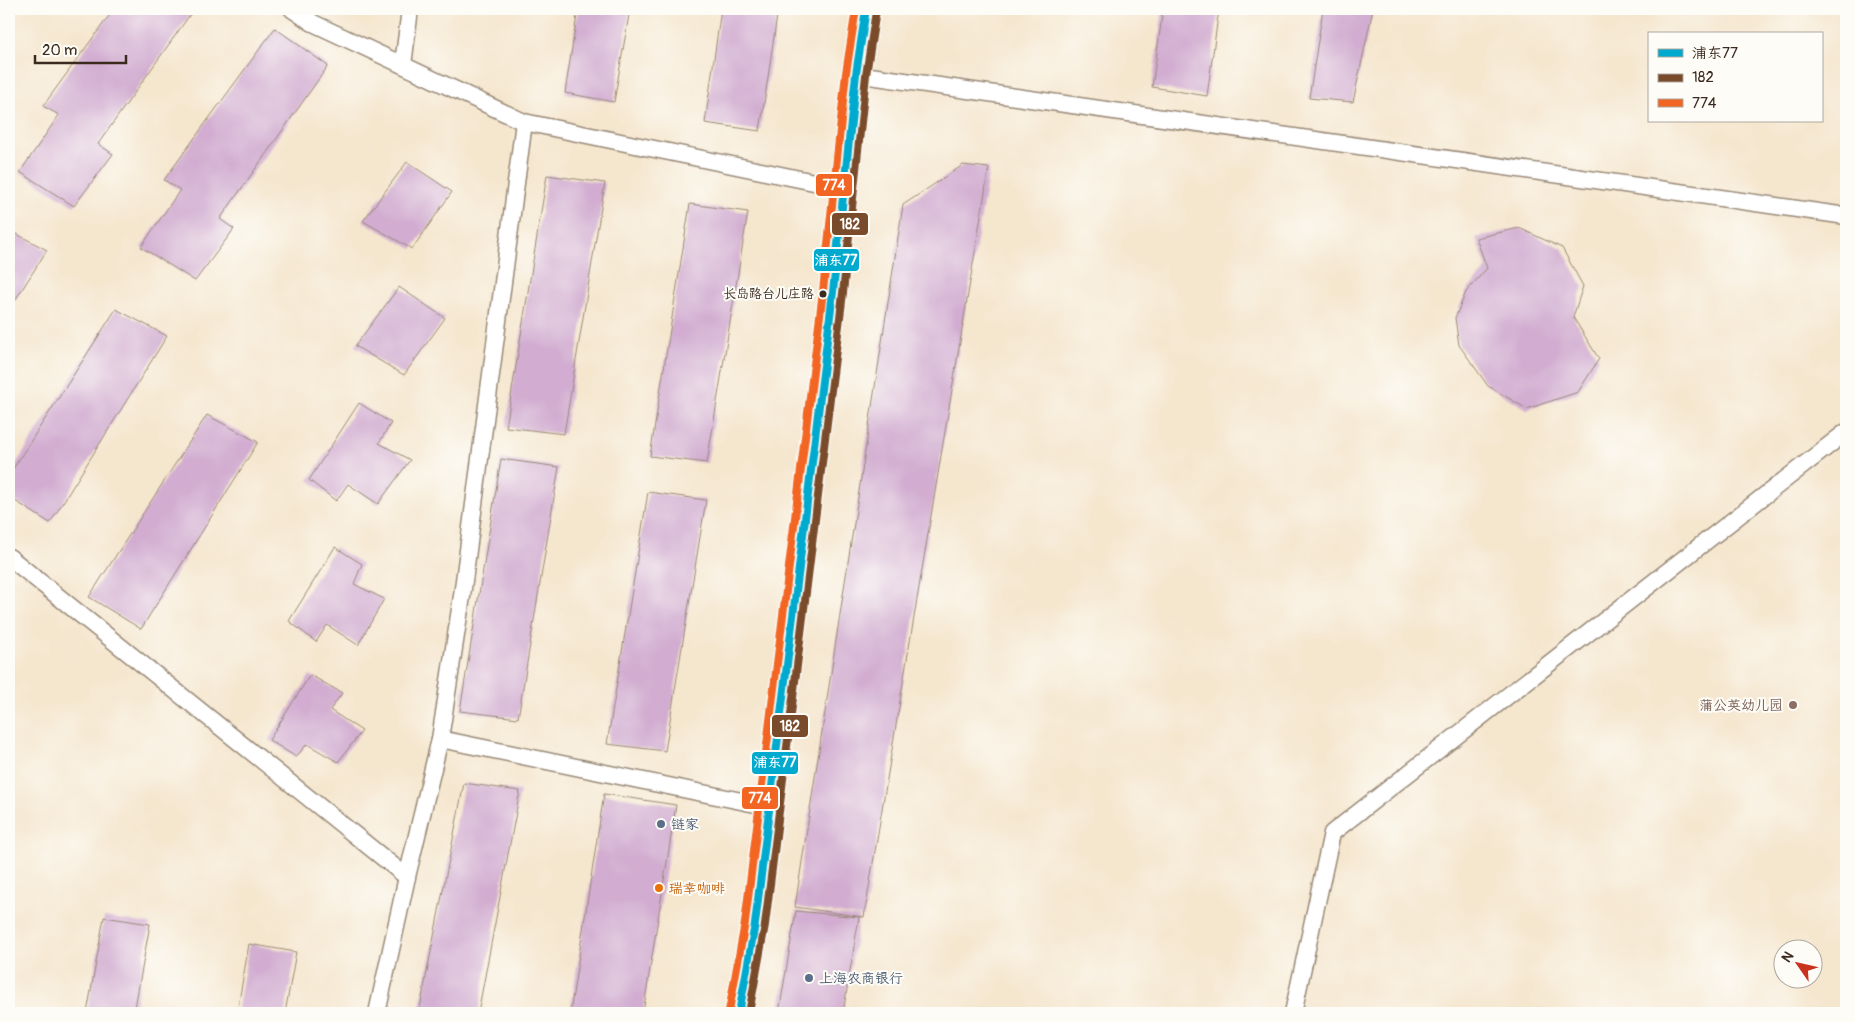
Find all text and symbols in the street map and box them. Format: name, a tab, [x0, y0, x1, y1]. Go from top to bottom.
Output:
scale bar	[35, 32, 126, 64]
legend	[1648, 32, 1822, 122]
text: 20 m	[42, 41, 77, 60]
text: 浦东77	[1692, 44, 1738, 63]
text: 182	[1692, 68, 1714, 87]
text: 774	[1692, 94, 1717, 113]
line badge: 774	[815, 173, 853, 197]
text: 774	[823, 177, 846, 194]
line badge: 182	[831, 212, 869, 236]
text: 182	[840, 216, 860, 233]
line badge: 浦东77	[813, 248, 860, 272]
text: 浦东77	[815, 252, 858, 269]
place label: 长岛路台儿庄路	[723, 286, 814, 302]
marker: 长岛路台儿庄路	[818, 289, 828, 299]
place label: 蒲公英幼儿园	[1699, 697, 1783, 714]
marker: 蒲公英幼儿园	[1787, 699, 1799, 711]
line badge: 182	[771, 714, 809, 738]
text: 182	[780, 718, 800, 735]
line badge: 浦东77	[751, 751, 799, 775]
text: 浦东77	[754, 754, 797, 771]
line badge: 774	[741, 786, 779, 810]
text: 774	[749, 790, 772, 807]
place label: 链家	[671, 816, 699, 833]
marker: 链家	[655, 818, 667, 830]
place label: 瑞幸咖啡	[668, 880, 725, 897]
marker: 瑞幸咖啡	[653, 882, 665, 894]
north arrow	[1772, 940, 1822, 990]
text: N	[1778, 948, 1797, 966]
place label: 上海农商银行	[819, 970, 903, 987]
marker: 上海农商银行	[803, 972, 815, 984]

